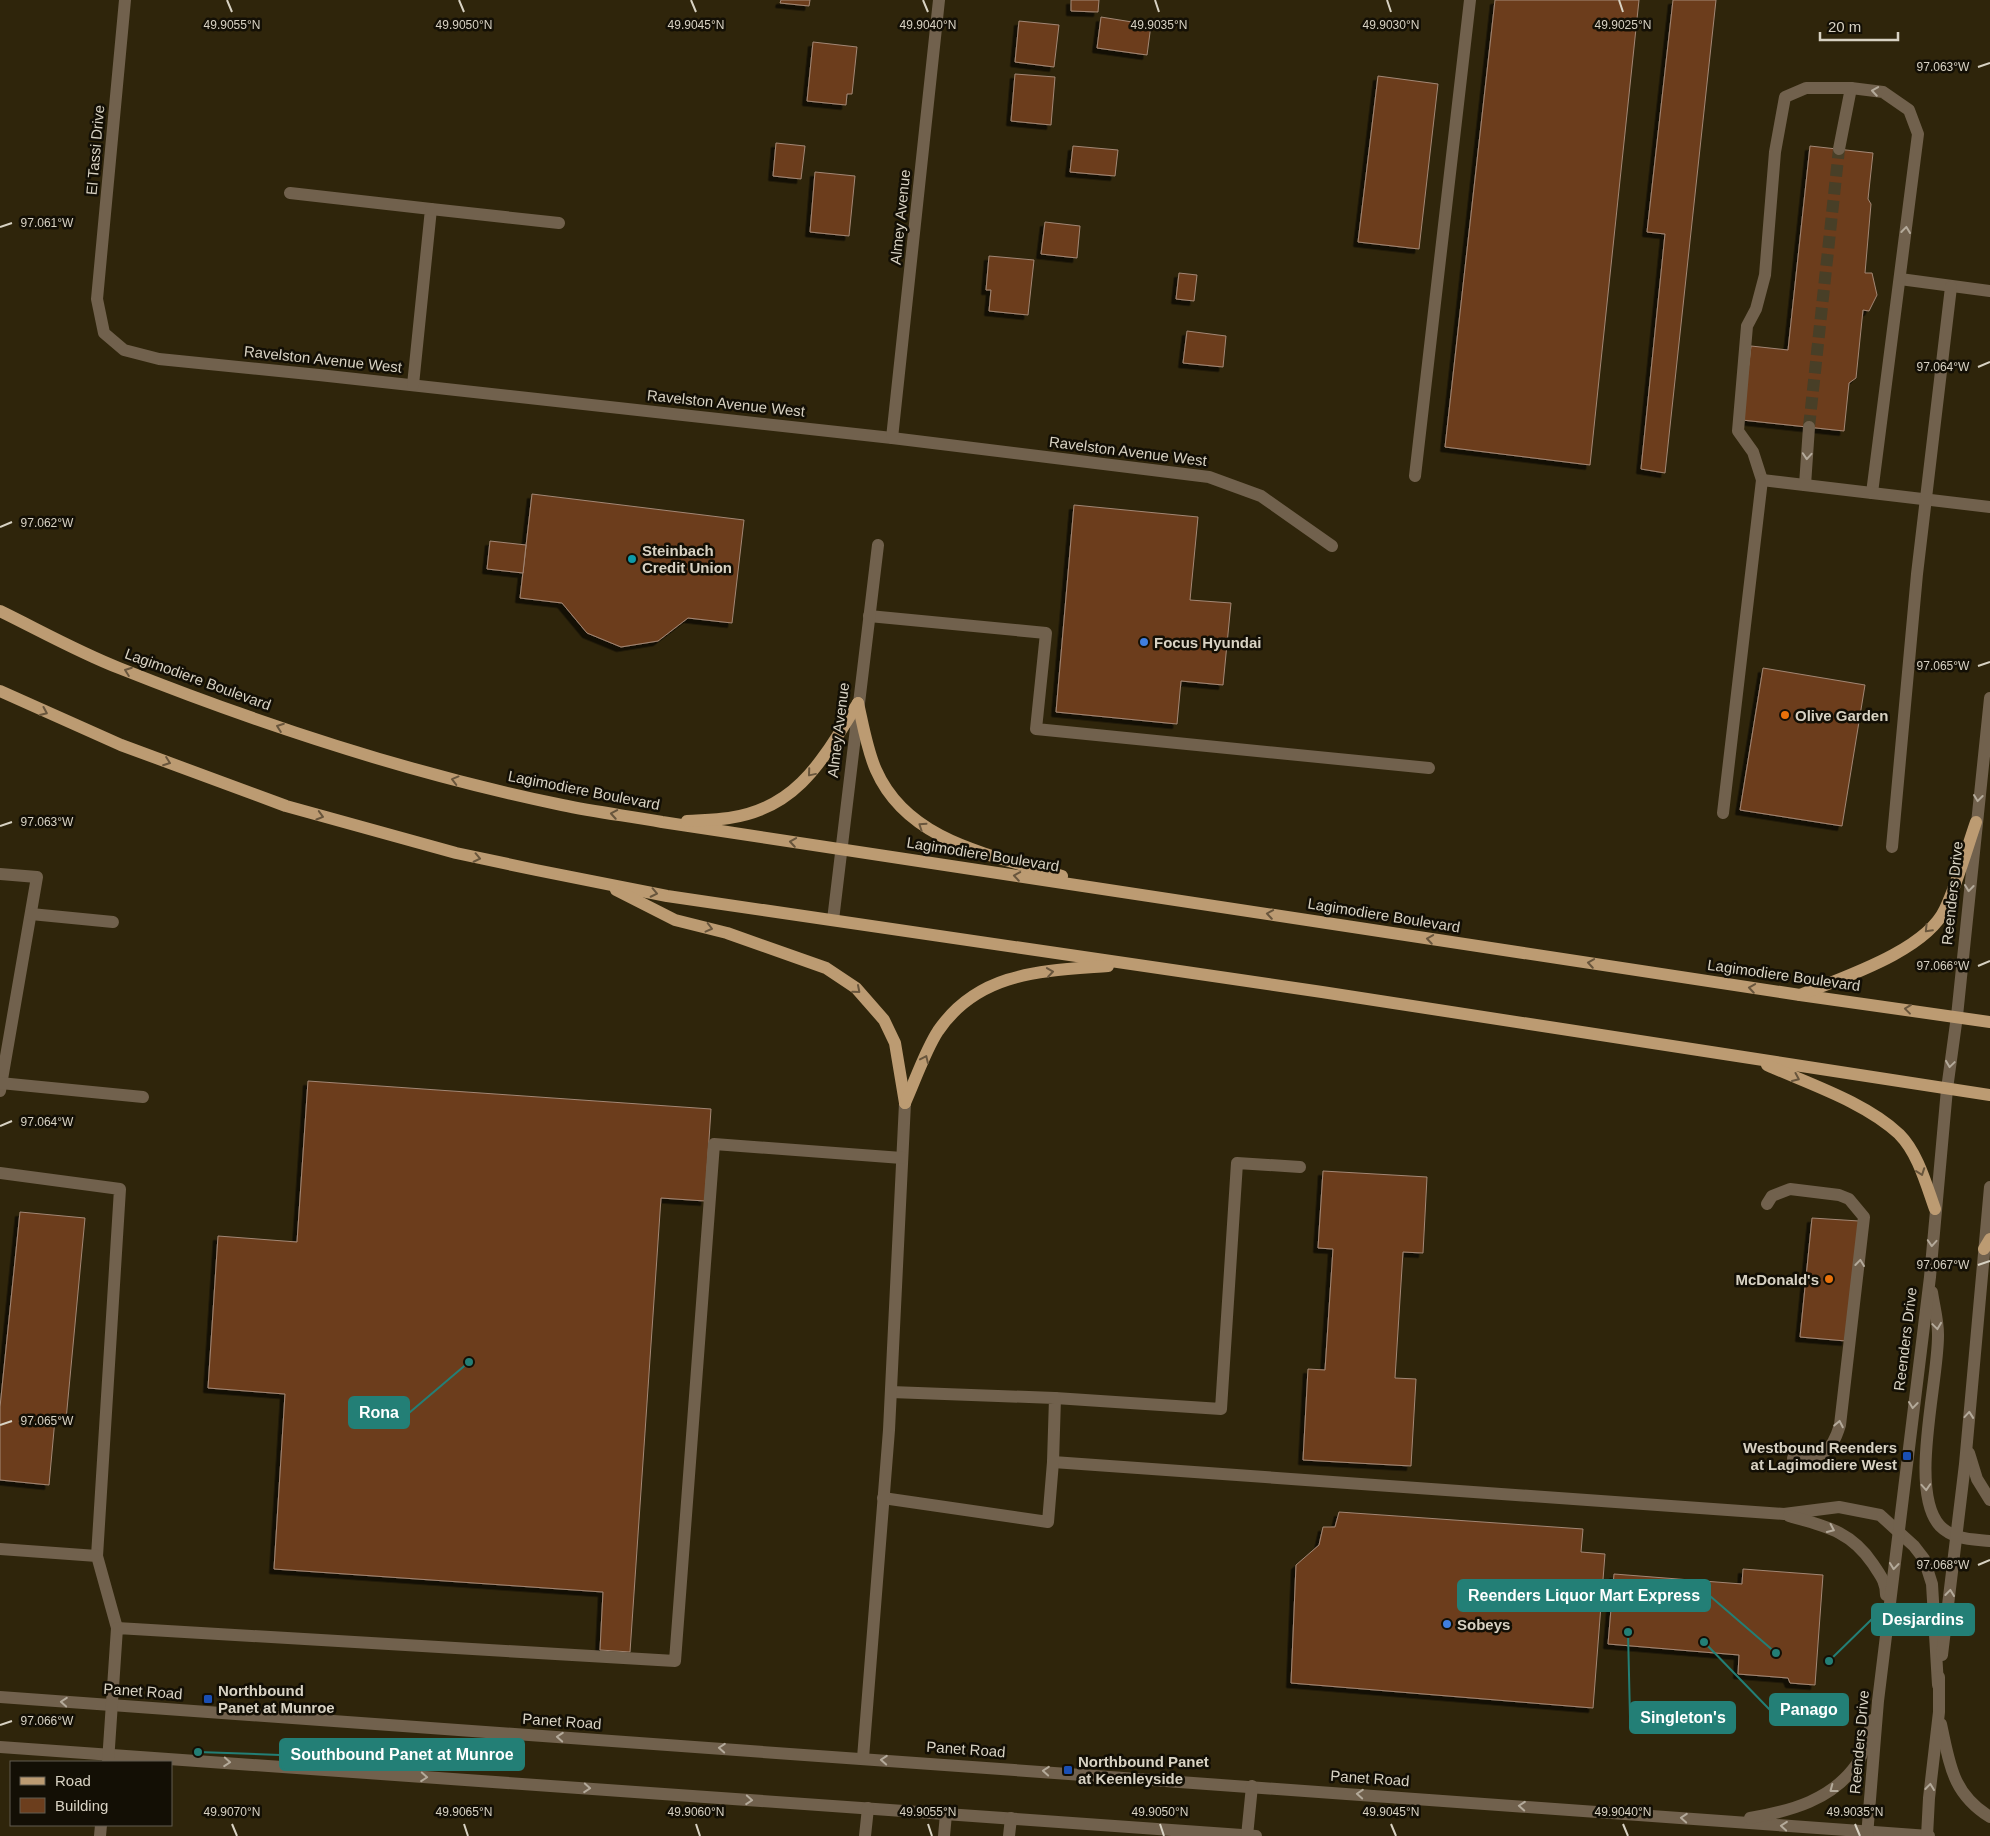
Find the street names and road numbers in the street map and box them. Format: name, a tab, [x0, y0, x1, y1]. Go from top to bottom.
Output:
street label: El Tassi Drive	[83, 104, 107, 196]
street label: Almey Avenue	[887, 169, 913, 265]
street label: Ravelston Avenue West	[243, 342, 404, 376]
street label: Ravelston Avenue West	[646, 386, 807, 420]
street label: Ravelston Avenue West	[1048, 433, 1209, 469]
street label: Lagimodiere Boulevard	[123, 645, 273, 713]
street label: Almey Avenue	[824, 682, 852, 778]
street label: Lagimodiere Boulevard	[507, 767, 661, 813]
street label: Lagimodiere Boulevard	[905, 834, 1061, 874]
street label: Reenders Drive	[1938, 840, 1966, 946]
street label: Lagimodiere Boulevard	[1306, 895, 1462, 935]
street label: Lagimodiere Boulevard	[1706, 956, 1862, 994]
street label: Reenders Drive	[1890, 1286, 1920, 1392]
street label: Panet Road	[103, 1680, 183, 1702]
street label: Reenders Drive	[1846, 1689, 1872, 1795]
street label: Panet Road	[522, 1710, 602, 1732]
street label: Panet Road	[926, 1738, 1006, 1760]
street label: Panet Road	[1330, 1767, 1410, 1789]

